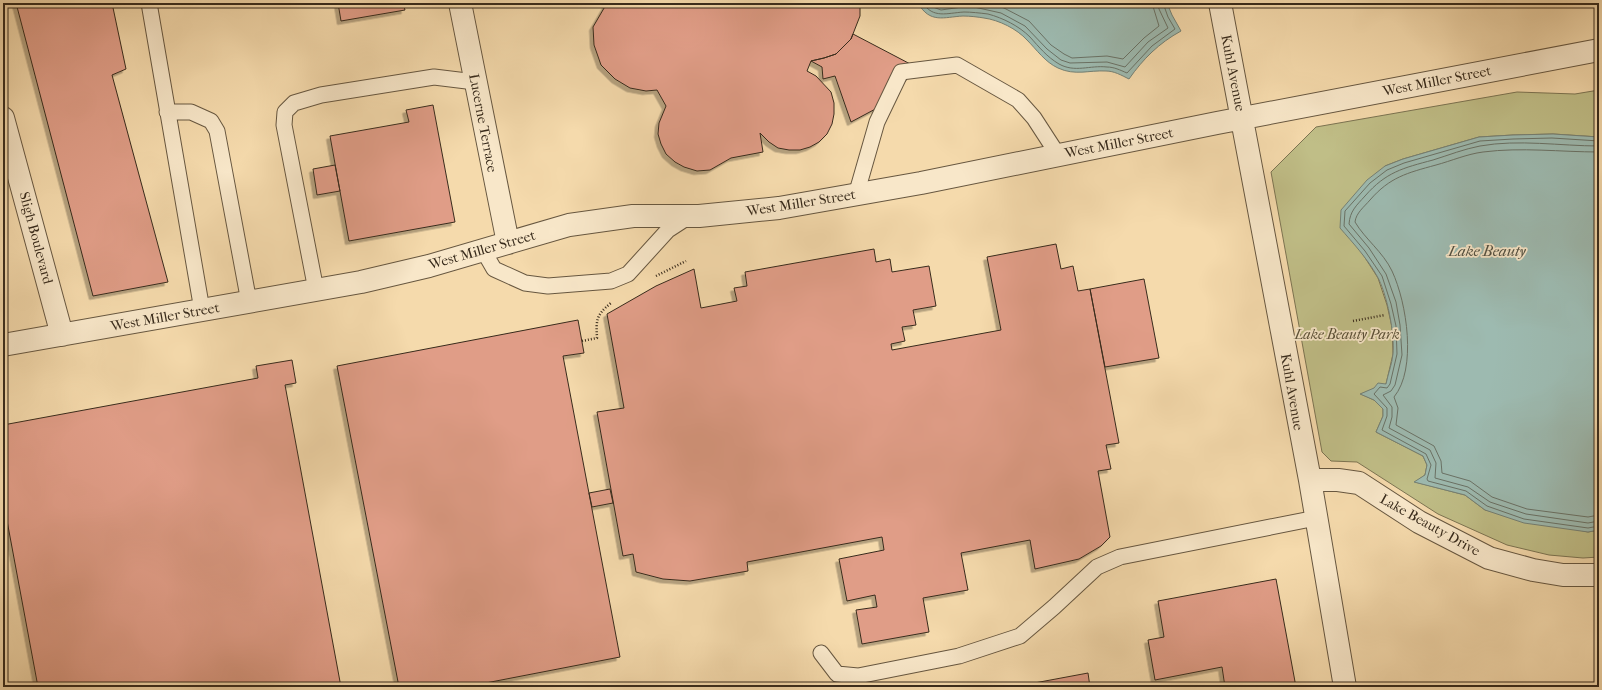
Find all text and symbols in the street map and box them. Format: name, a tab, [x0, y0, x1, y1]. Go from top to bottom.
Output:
street label: Kuhl Avenue	[1217, 33, 1249, 113]
street label: West Miller Street	[1380, 62, 1493, 100]
street label: Lucerne Terrace	[465, 72, 501, 174]
street label: West Miller Street	[1062, 124, 1175, 162]
street label: West Miller Street	[744, 186, 857, 220]
street label: Sligh Boulevard	[16, 190, 57, 286]
street label: West Miller Street	[426, 227, 537, 274]
water label: Lake Beauty	[1447, 242, 1527, 260]
street label: West Miller Street	[108, 299, 221, 335]
park label: Lake Beauty Park	[1293, 326, 1400, 343]
street label: Kuhl Avenue	[1277, 352, 1307, 432]
street label: Lake Beauty Drive	[1377, 490, 1483, 560]

